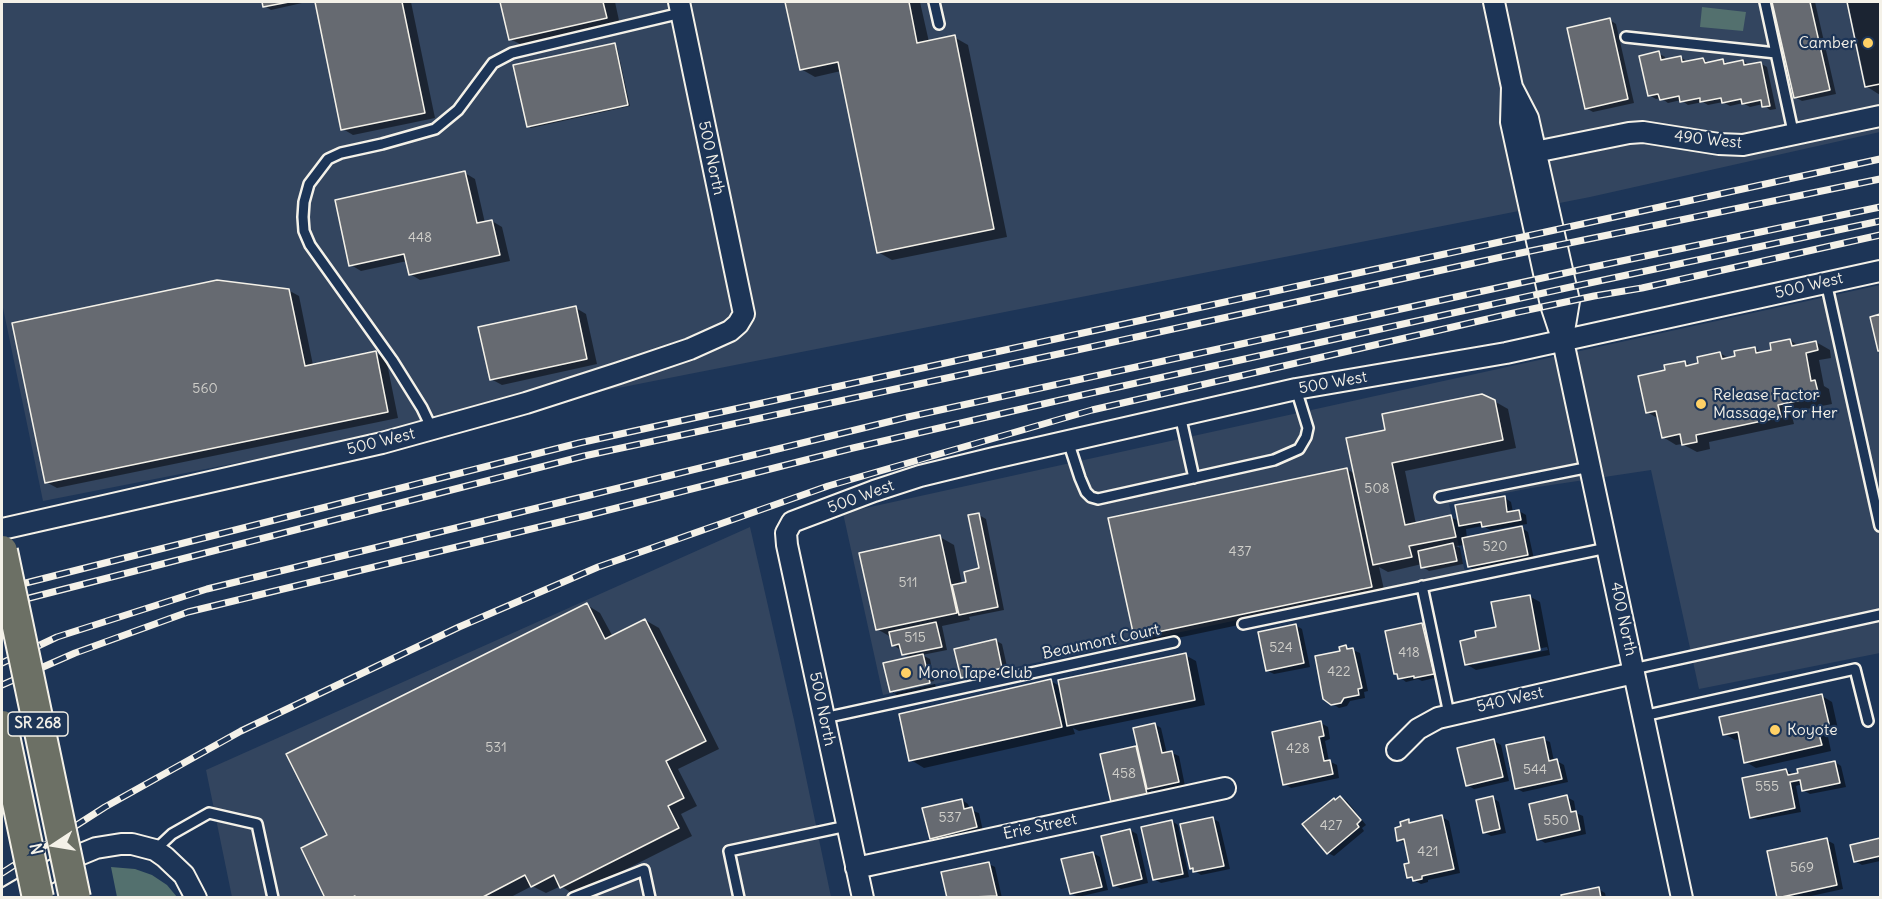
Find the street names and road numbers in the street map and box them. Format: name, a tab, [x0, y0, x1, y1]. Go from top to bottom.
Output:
street label: 500 North	[694, 119, 728, 197]
street label: 490 West	[1673, 127, 1743, 153]
street label: 500 West	[1773, 269, 1845, 303]
street label: 500 West	[1297, 368, 1369, 398]
street label: 500 West	[345, 424, 417, 460]
street label: 500 West	[825, 476, 897, 518]
street label: 400 North	[1606, 580, 1640, 658]
street label: Beaumont Court	[1041, 620, 1161, 664]
street label: 500 North	[805, 670, 839, 748]
street label: 540 West	[1475, 683, 1545, 717]
road number: SR 268	[8, 712, 68, 736]
street label: Erie Street	[1002, 810, 1078, 844]

